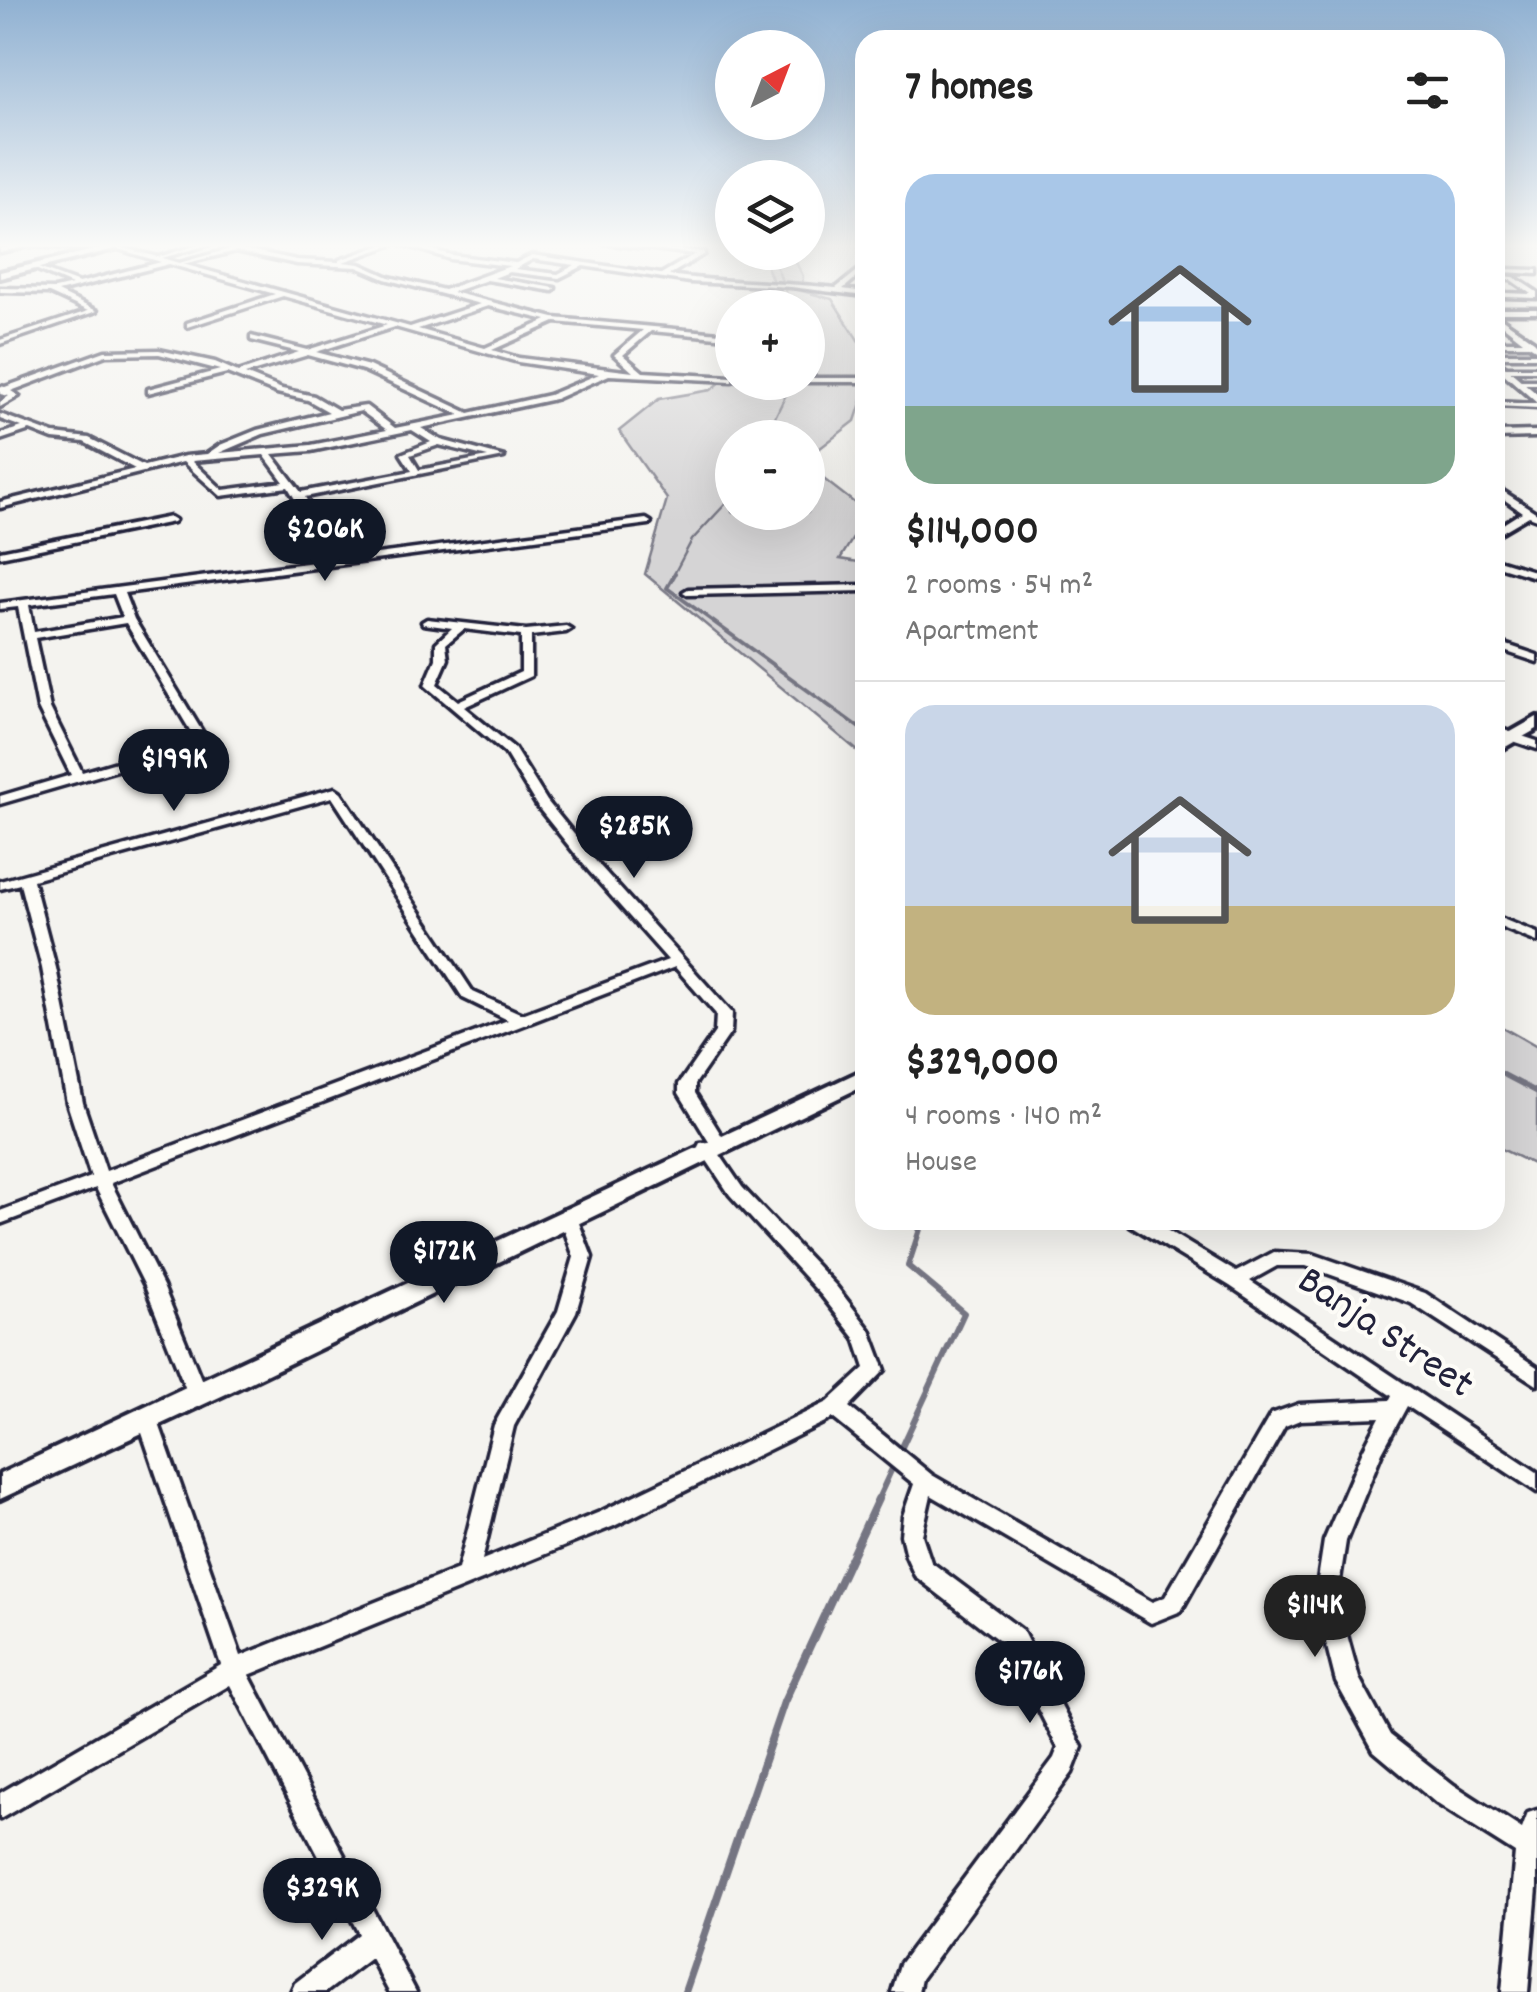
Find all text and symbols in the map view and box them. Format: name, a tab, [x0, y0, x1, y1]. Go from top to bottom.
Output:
north arrow	[715, 30, 825, 140]
map controls	[715, 30, 825, 530]
text: 7 homes	[905, 60, 1034, 120]
icon: filters	[1400, 63, 1455, 118]
button: layers	[715, 160, 825, 270]
icon: home	[1090, 239, 1270, 419]
button: +	[715, 290, 825, 400]
button: −	[715, 420, 825, 530]
pin: $206K	[255, 499, 395, 584]
text: $114,000	[905, 504, 1039, 564]
text: $206K	[286, 508, 364, 554]
text: 2 rooms · 54 m²	[905, 564, 1093, 610]
text: Apartment	[905, 610, 1039, 656]
pin: $199K	[104, 729, 244, 814]
text: $199K	[140, 738, 208, 784]
icon: home	[1090, 770, 1270, 950]
pin: $285K	[564, 796, 704, 881]
text: $285K	[598, 805, 670, 851]
text: $329,000	[905, 1035, 1059, 1095]
text: 4 rooms · 140 m²	[905, 1095, 1102, 1141]
text: House	[905, 1141, 977, 1187]
pin: $172K	[374, 1221, 514, 1306]
text: $172K	[412, 1230, 476, 1276]
street label: Banja Street	[1284, 1254, 1484, 1416]
pin: $114K	[1245, 1575, 1385, 1660]
text: $114K	[1286, 1584, 1344, 1630]
pin: $176K	[960, 1641, 1100, 1726]
text: $176K	[997, 1650, 1063, 1696]
pin: $329K	[252, 1858, 392, 1943]
text: $329K	[285, 1867, 359, 1913]

